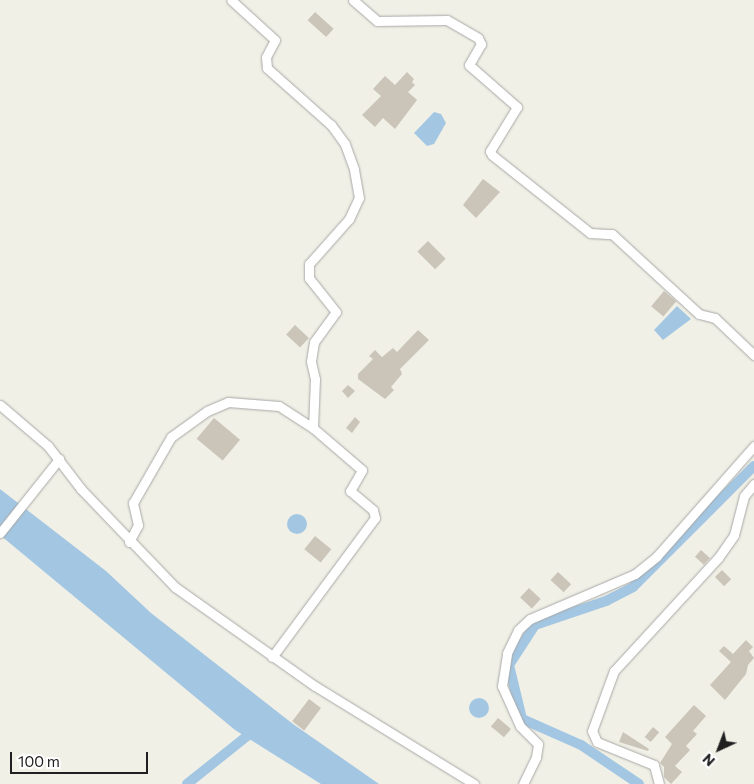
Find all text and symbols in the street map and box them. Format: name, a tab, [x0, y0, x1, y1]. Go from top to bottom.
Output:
north arrow	[694, 724, 744, 774]
scale bar	[12, 742, 150, 774]
text: N	[699, 751, 718, 770]
text: 100 m	[18, 752, 60, 770]

